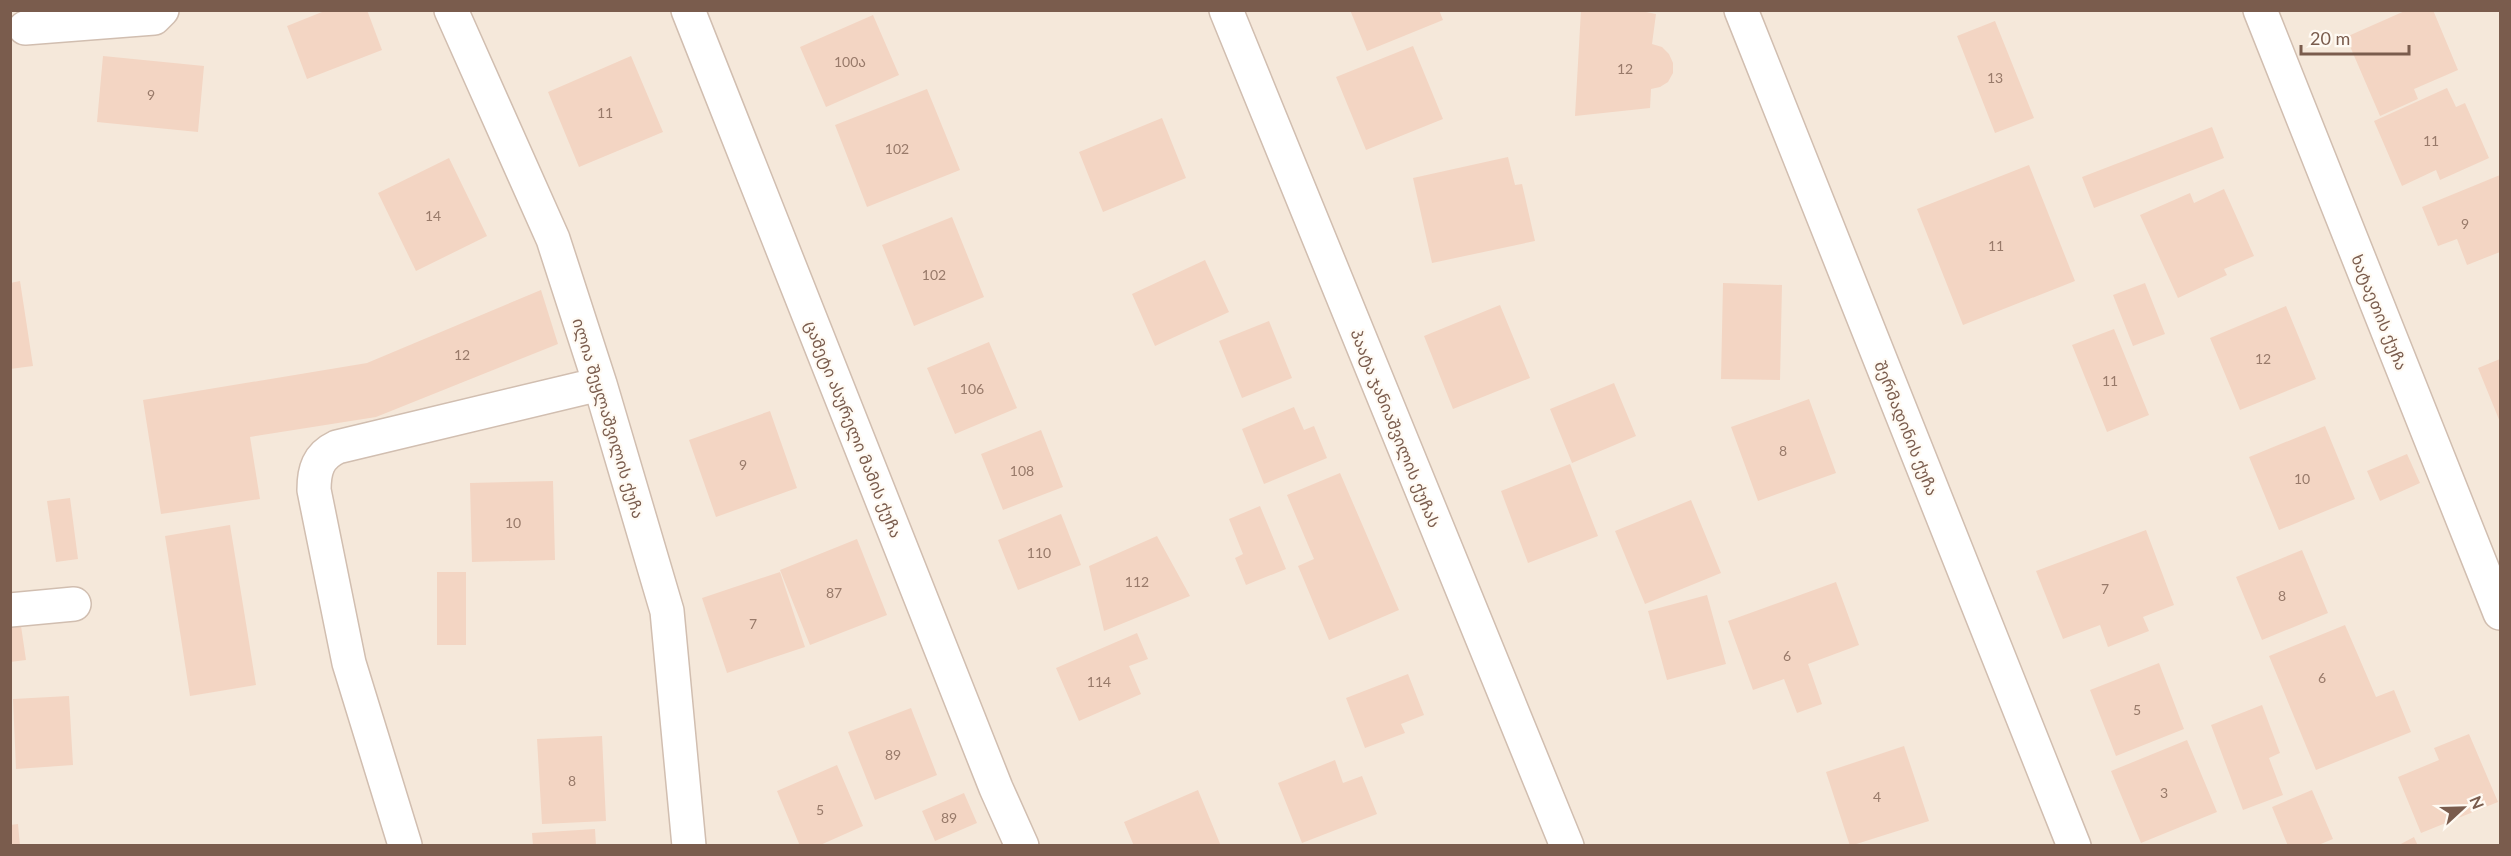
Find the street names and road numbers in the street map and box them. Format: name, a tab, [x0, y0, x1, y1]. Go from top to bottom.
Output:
street label: ხატაეთის ქუჩა	[2347, 251, 2412, 373]
street label: ილია შეყლაშვილის ქუჩა	[568, 315, 649, 521]
street label: ცამეტი ასურელი მამის ქუჩა	[800, 318, 906, 541]
street label: პაატა ჯანიაშვილის ქუჩას	[1346, 326, 1445, 531]
street label: შერმადინის ქუჩა	[1869, 358, 1943, 499]

